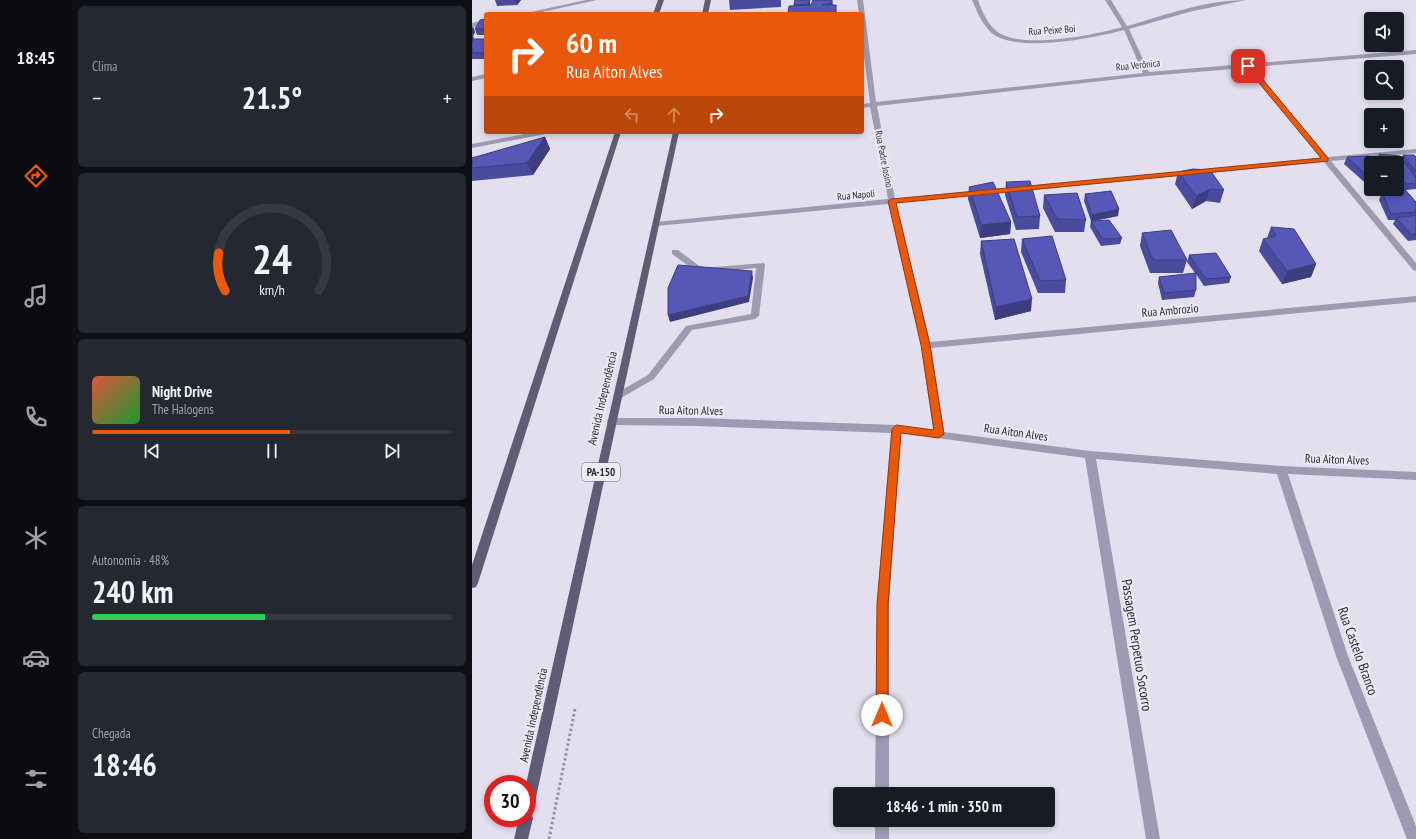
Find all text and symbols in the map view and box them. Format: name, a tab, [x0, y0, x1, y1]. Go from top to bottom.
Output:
map controls	[1364, 12, 1404, 196]
button: sound	[1364, 12, 1404, 52]
street label: Rua Peixe Boi	[1028, 22, 1076, 38]
text: 60 m	[566, 24, 617, 61]
icon: right	[500, 28, 552, 80]
text: 18:45	[17, 46, 55, 69]
pin	[1231, 49, 1265, 83]
icon: arrive	[1237, 55, 1259, 77]
street label: Rua Verônica	[1115, 56, 1161, 74]
text: Clima	[92, 58, 117, 75]
text: Rua Aiton Alves	[566, 60, 662, 83]
button: search	[1364, 60, 1404, 100]
text: 21.5°	[242, 78, 302, 117]
text: −	[92, 84, 101, 112]
text: +	[443, 84, 452, 112]
icon: left	[621, 104, 643, 126]
icon: ahead	[663, 104, 685, 126]
icon: right	[705, 104, 727, 126]
button: +	[1364, 108, 1404, 148]
street label: Rua Padre Josino	[872, 129, 896, 189]
button: −	[1364, 156, 1404, 196]
icon: directions	[22, 162, 50, 190]
street label: Rua Napoli	[837, 187, 875, 203]
text: 24	[252, 232, 292, 285]
text: km/h	[259, 279, 285, 298]
icon: music	[22, 282, 50, 310]
street label: Rua Ambrozio	[1141, 300, 1199, 320]
street label: Avenida Independência	[584, 349, 620, 447]
text: Night Drive	[152, 382, 212, 401]
text: The Halogens	[152, 401, 214, 418]
street label: Rua Aiton Alves	[659, 402, 723, 418]
icon: phone	[22, 403, 50, 431]
street label: Rua Aiton Alves	[983, 420, 1049, 444]
icon: previous	[141, 440, 163, 462]
icon: pause	[261, 440, 283, 462]
icon: next	[381, 440, 403, 462]
street label: Rua Aiton Alves	[1305, 450, 1369, 468]
road number: PA-150	[582, 463, 620, 481]
icon: climate	[22, 524, 50, 552]
text: Autonomia · 48%	[92, 552, 169, 569]
text: 240 km	[92, 572, 173, 611]
street label: Passagem Perpetuo Socorro	[1118, 578, 1156, 712]
street label: Rua Castelo Branco	[1334, 604, 1382, 698]
icon: car	[22, 644, 50, 672]
street label: Avenida Independência	[516, 666, 550, 764]
position arrow	[861, 694, 903, 736]
text: Chegada	[92, 725, 131, 742]
text: 18:46	[92, 745, 157, 784]
icon: filters	[22, 765, 50, 793]
speed limit sign: 30	[484, 775, 536, 827]
text: 18:46 · 1 min · 350 m	[886, 797, 1002, 816]

